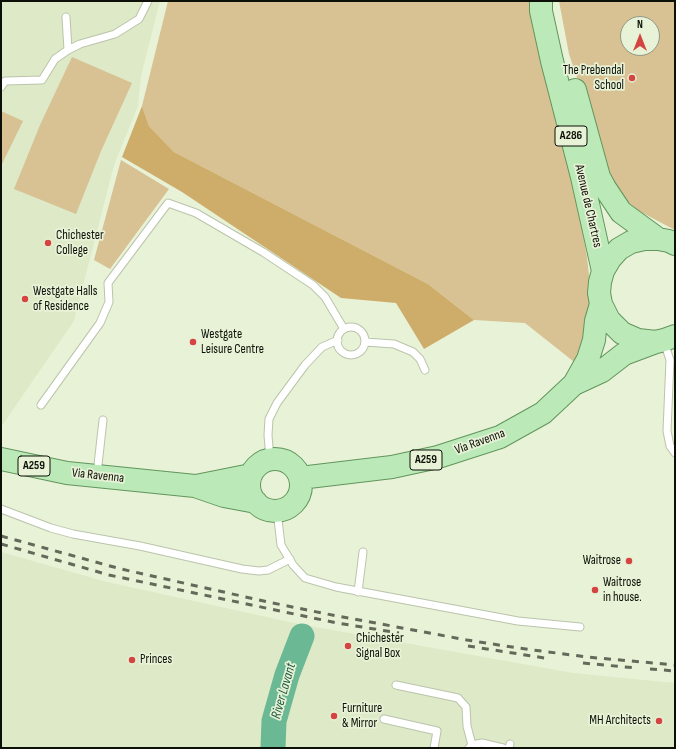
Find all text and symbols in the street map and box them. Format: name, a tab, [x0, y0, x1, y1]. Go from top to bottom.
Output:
north arrow	[620, 16, 660, 56]
text: N	[637, 18, 643, 31]
place label: The Prebendal School	[563, 63, 624, 94]
marker: The Prebendal School	[627, 73, 637, 83]
road number: A286	[555, 126, 587, 146]
street label: Avenue de Chartres	[571, 163, 605, 249]
place label: Chichester College	[56, 228, 104, 259]
marker: Chichester College	[43, 238, 53, 248]
place label: Westgate Halls of Residence	[33, 284, 97, 315]
marker: Westgate Halls of Residence	[20, 294, 30, 304]
place label: Westgate Leisure Centre	[201, 327, 264, 358]
marker: Westgate Leisure Centre	[188, 337, 198, 347]
street label: Via Ravenna	[453, 426, 507, 458]
road number: A259	[410, 450, 442, 470]
road number: A259	[18, 456, 50, 476]
street label: Via Ravenna	[71, 466, 125, 486]
place label: Waitrose	[583, 553, 621, 569]
marker: Waitrose	[624, 556, 634, 566]
place label: Waitrose in house.	[603, 575, 642, 606]
marker: Waitrose in house.	[590, 585, 600, 595]
place label: Chichester Signal Box	[356, 631, 404, 662]
marker: Chichester Signal Box	[343, 641, 353, 651]
place label: Princes	[140, 652, 172, 668]
marker: Princes	[127, 655, 137, 665]
water label: River Lavant	[268, 661, 300, 721]
place label: Furniture & Mirror	[342, 701, 382, 732]
marker: Furniture & Mirror	[329, 711, 339, 721]
place label: MH Architects	[589, 713, 651, 729]
marker: MH Architects	[654, 716, 664, 726]

